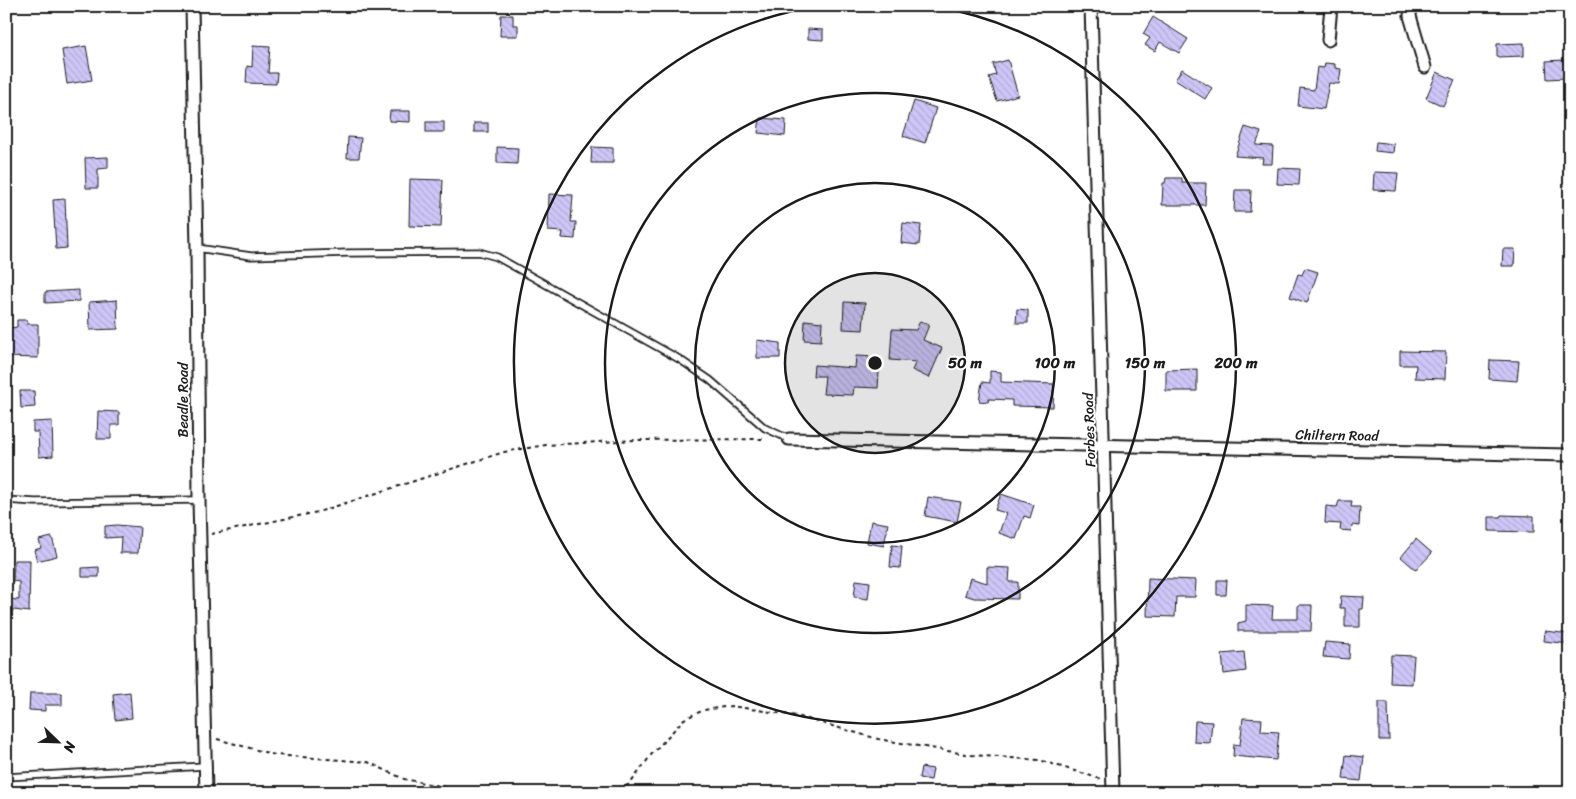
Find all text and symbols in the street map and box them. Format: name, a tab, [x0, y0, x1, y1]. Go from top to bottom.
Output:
text: 50 m	[948, 350, 983, 376]
text: 100 m	[1035, 350, 1076, 376]
text: 150 m	[1125, 350, 1166, 376]
text: 200 m	[1213, 350, 1258, 376]
centre of rings	[866, 354, 884, 372]
street label: Beadle Road	[171, 361, 196, 437]
street label: Forbes Road	[1076, 391, 1103, 468]
street label: Chiltern Road	[1295, 422, 1381, 449]
north arrow	[32, 716, 82, 766]
text: N	[56, 737, 83, 757]

